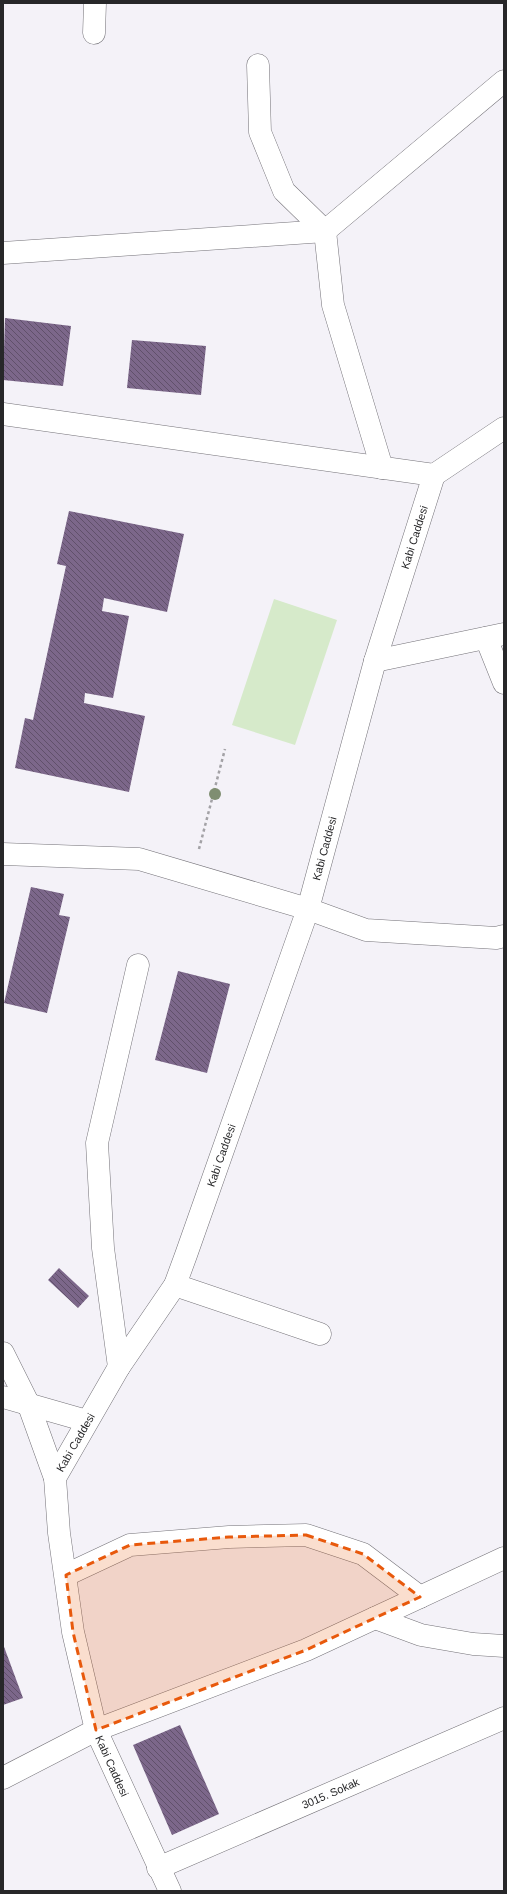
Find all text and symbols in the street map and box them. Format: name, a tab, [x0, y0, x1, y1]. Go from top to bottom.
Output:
street label: Kabi Caddesi	[399, 504, 430, 570]
street label: Kabi Caddesi	[310, 815, 339, 882]
street label: Kabi Caddesi	[205, 1122, 238, 1188]
street label: Kabi Caddesi	[54, 1411, 97, 1474]
street label: Kabi Caddesi	[93, 1734, 131, 1798]
street label: 3015. Sokak	[300, 1775, 361, 1811]

